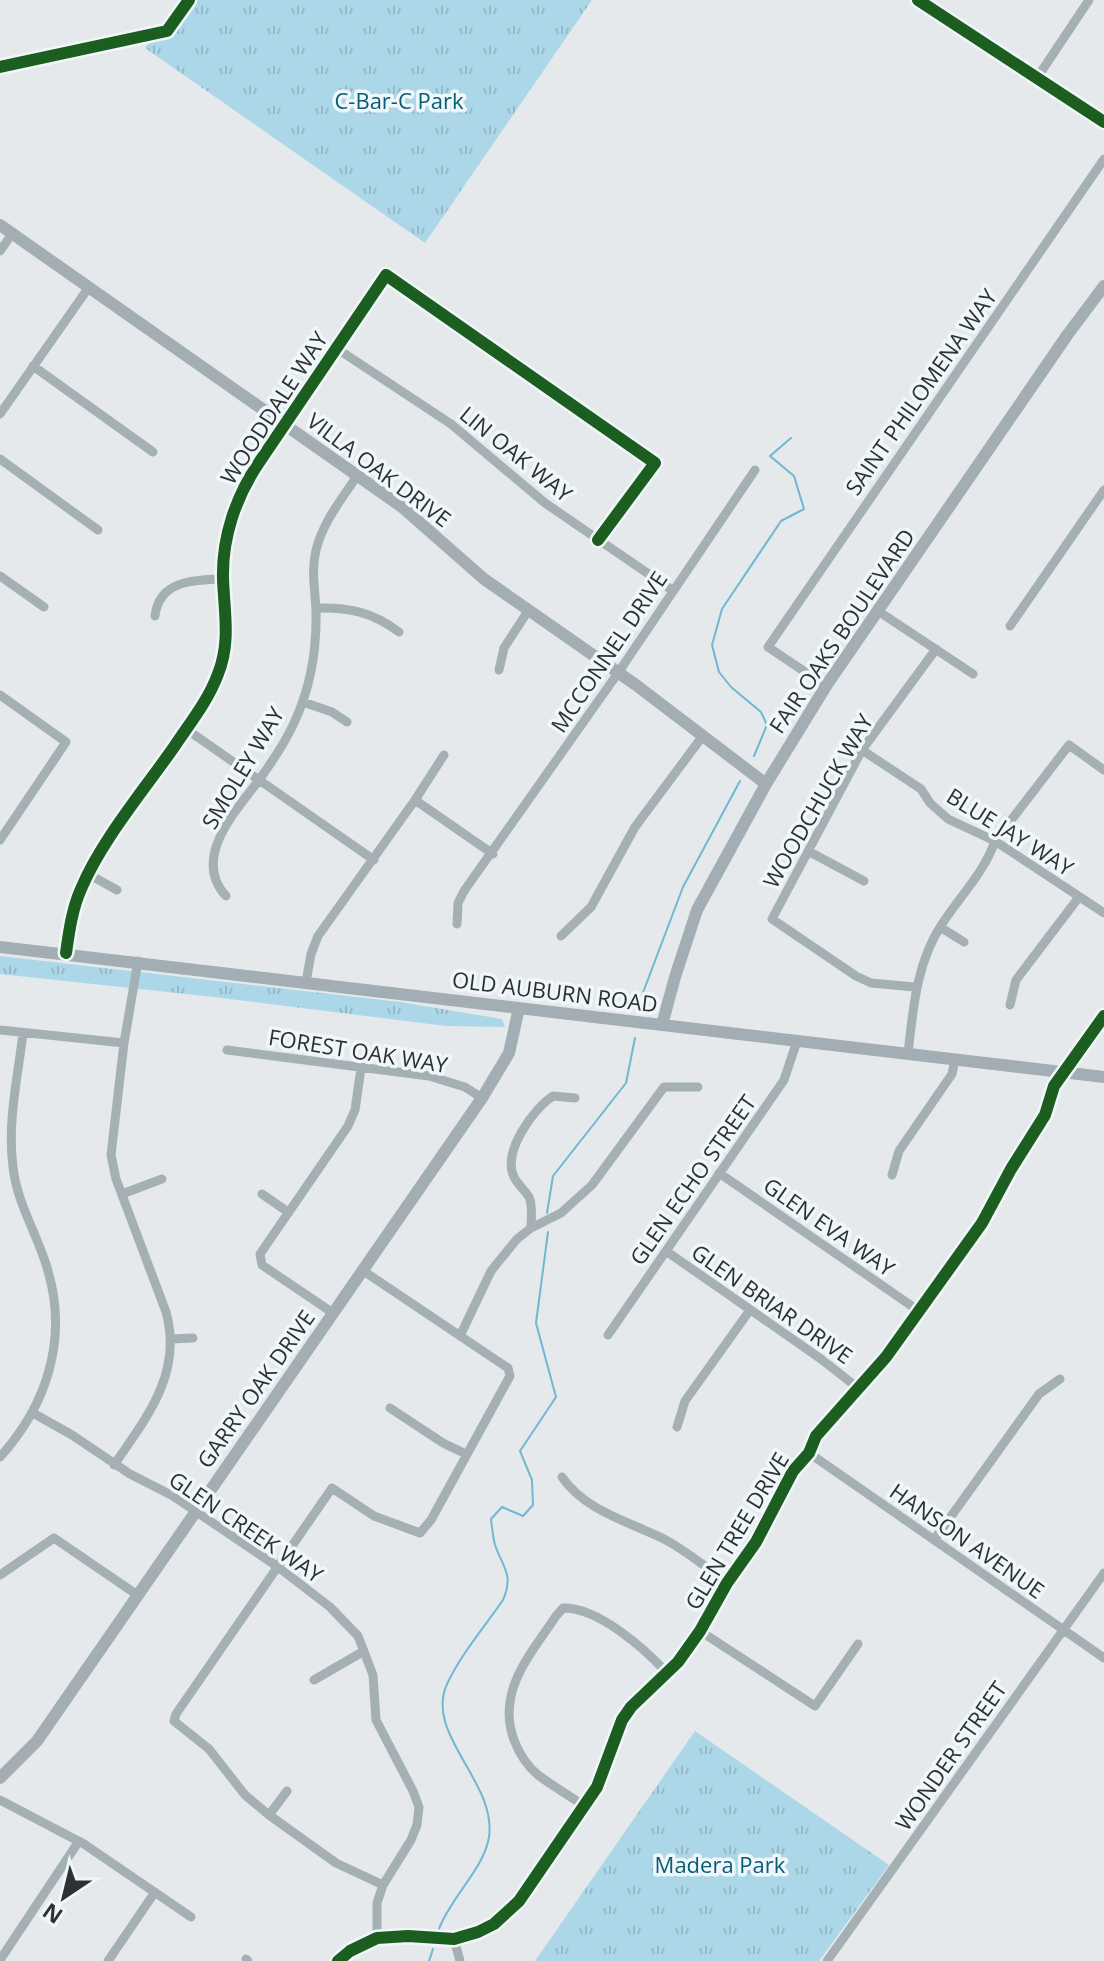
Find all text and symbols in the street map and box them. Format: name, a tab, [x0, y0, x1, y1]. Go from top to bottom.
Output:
park label: C-Bar-C Park	[334, 85, 464, 115]
street label: SAINT PHILOMENA WAY	[838, 282, 1003, 501]
street label: WOODDALE WAY	[213, 325, 334, 490]
street label: LIN OAK WAY	[454, 399, 580, 508]
street label: VILLA OAK DRIVE	[301, 405, 458, 533]
street label: FAIR OAKS BOULEVARD	[761, 522, 921, 739]
street label: MCCONNEL DRIVE	[543, 565, 673, 738]
street label: SMOLEY WAY	[194, 700, 291, 834]
street label: WOODCHUCK WAY	[755, 707, 880, 893]
street label: BLUE JAY WAY	[942, 780, 1080, 882]
street label: OLD AUBURN ROAD	[451, 964, 660, 1019]
street label: FOREST OAK WAY	[266, 1021, 451, 1079]
street label: GLEN ECHO STREET	[622, 1088, 762, 1271]
street label: GLEN EVA WAY	[758, 1170, 902, 1283]
street label: GLEN BRIAR DRIVE	[686, 1236, 859, 1370]
street label: GARRY OAK DRIVE	[189, 1304, 321, 1473]
street label: GLEN TREE DRIVE	[677, 1446, 795, 1615]
street label: GLEN CREEK WAY	[164, 1464, 330, 1589]
street label: HANSON AVENUE	[884, 1476, 1051, 1605]
street label: WONDER STREET	[887, 1675, 1013, 1836]
park label: Madera Park	[655, 1849, 786, 1879]
north arrow	[24, 1857, 104, 1937]
text: N	[36, 1897, 68, 1932]

